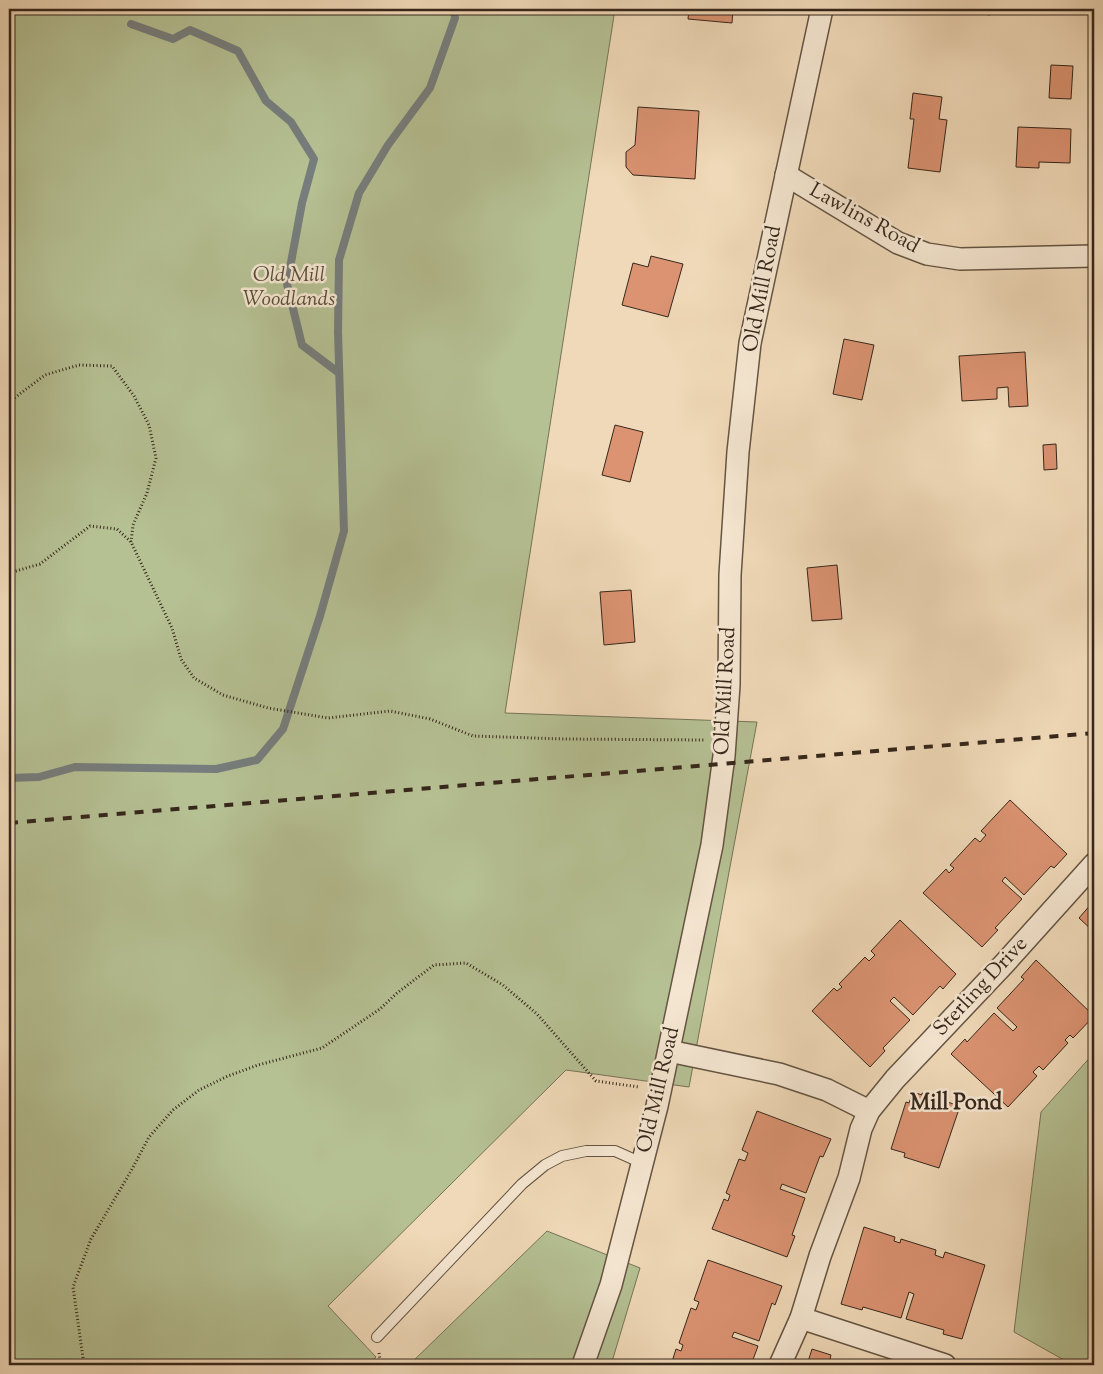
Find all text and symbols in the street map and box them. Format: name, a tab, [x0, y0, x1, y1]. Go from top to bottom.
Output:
street label: Lawlins Road	[803, 176, 925, 262]
street label: Old Mill Road	[736, 223, 790, 355]
park label: Old Mill Woodlands	[243, 261, 335, 315]
street label: Old Mill Road	[708, 626, 744, 756]
street label: Sterling Drive	[927, 931, 1035, 1043]
street label: Old Mill Road	[630, 1024, 688, 1156]
district label: Mill Pond	[910, 1088, 1003, 1120]

